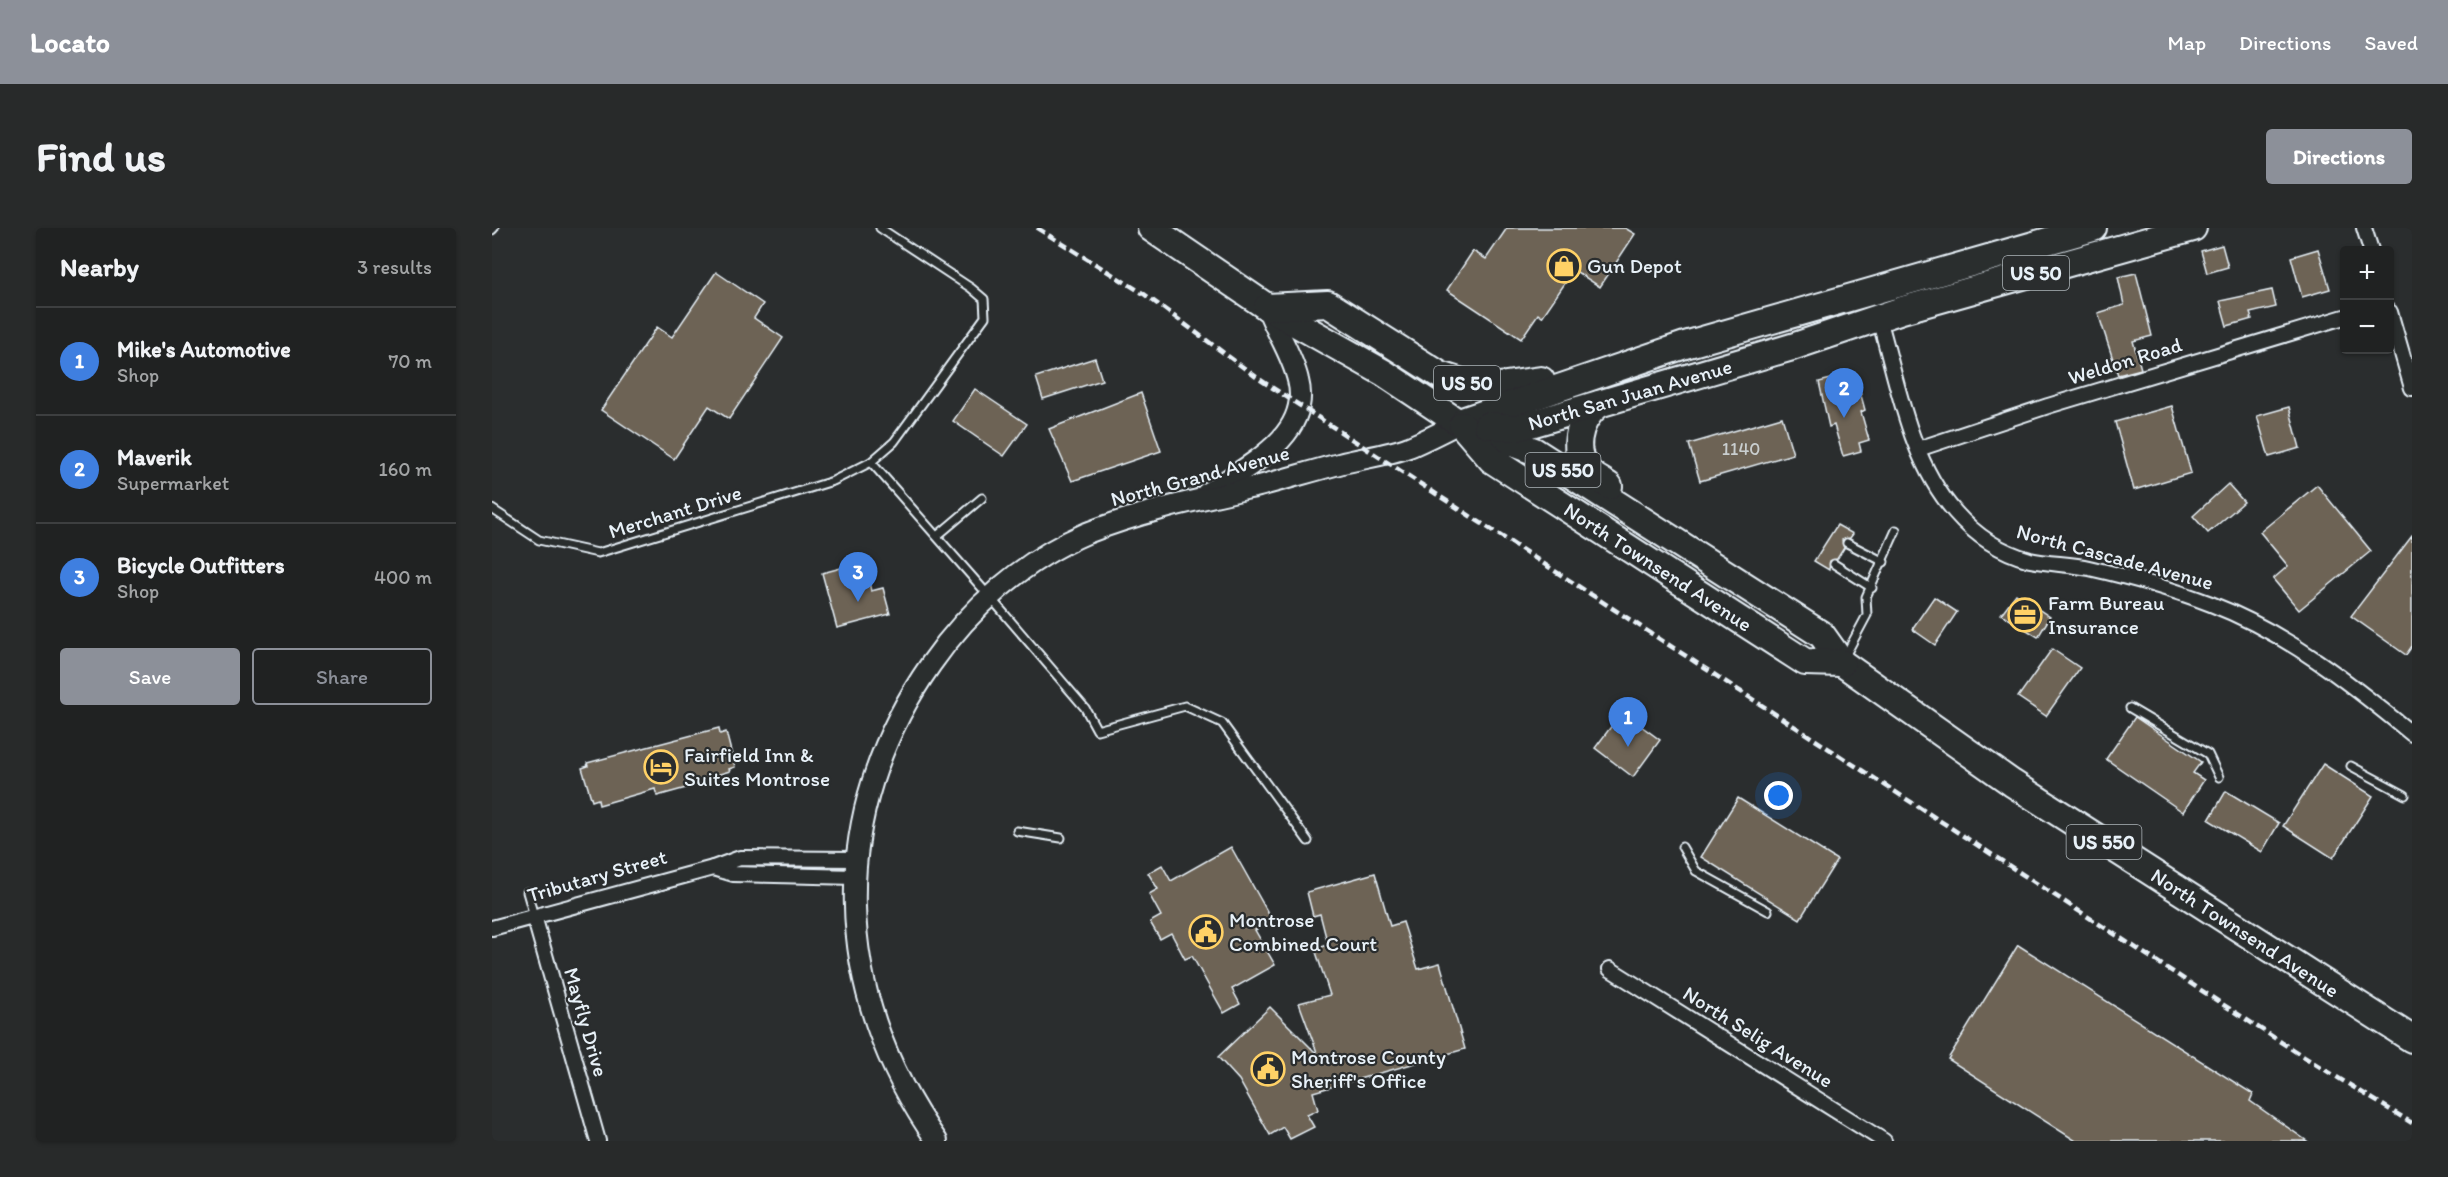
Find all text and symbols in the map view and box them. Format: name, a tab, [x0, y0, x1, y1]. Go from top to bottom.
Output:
text: Locato	[30, 25, 110, 59]
text: Map	[2168, 30, 2206, 55]
text: Directions	[2239, 30, 2331, 55]
text: Saved	[2364, 30, 2418, 55]
button: Directions	[2266, 129, 2412, 184]
text: Find us	[36, 131, 166, 182]
map controls	[2340, 246, 2394, 354]
button: +	[2340, 246, 2394, 300]
shop icon: Gun Depot	[1546, 248, 1582, 284]
text: Nearby	[60, 251, 139, 283]
place label: Gun Depot	[1587, 253, 1682, 278]
text: 3 results	[357, 255, 432, 279]
road number: US 50	[2003, 256, 2069, 290]
button: −	[2340, 300, 2394, 354]
street label: Weldon Road	[2065, 331, 2185, 390]
text: Mike's Automotive	[117, 336, 291, 363]
text: 1	[75, 349, 84, 373]
text: 70 m	[388, 349, 432, 373]
street label: North San Juan Avenue	[1525, 353, 1735, 436]
text: Shop	[117, 363, 159, 387]
road number: US 50	[1434, 366, 1500, 400]
pin: 2	[1824, 368, 1864, 418]
house number: 1140	[1722, 438, 1760, 460]
street label: North Grand Avenue	[1108, 440, 1292, 511]
text: Maverik	[117, 444, 192, 471]
road number: US 550	[1526, 453, 1600, 487]
text: 2	[74, 457, 85, 481]
text: 160 m	[379, 457, 432, 481]
text: Supermarket	[117, 471, 229, 495]
street label: Merchant Drive	[605, 479, 744, 544]
street label: North Townsend Avenue	[1560, 496, 1757, 637]
street label: North Cascade Avenue	[2014, 518, 2216, 595]
text: Bicycle Outfitters	[117, 552, 285, 579]
pin: 3	[838, 552, 878, 602]
text: 3	[74, 565, 85, 589]
text: 400 m	[374, 565, 432, 589]
text: Shop	[117, 579, 159, 603]
place label: Farm Bureau Insurance	[2048, 590, 2165, 639]
office icon: Farm Bureau Insurance	[2007, 597, 2043, 633]
button: Save	[60, 648, 240, 705]
button: Share	[252, 648, 432, 705]
pin: 1	[1608, 698, 1648, 747]
place label: Fairfield Inn & Suites Montrose	[684, 742, 830, 791]
hotel icon: Fairfield Inn & Suites Montrose	[643, 749, 679, 785]
your location	[1764, 781, 1793, 810]
road number: US 550	[2066, 825, 2142, 859]
street label: Tributary Street	[524, 844, 670, 907]
street label: North Townsend Avenue	[2147, 862, 2344, 1003]
place label: Montrose Combined Court	[1229, 907, 1377, 956]
public building icon: Montrose Combined Court	[1188, 914, 1224, 950]
street label: Mayfly Drive	[559, 964, 614, 1079]
street label: North Selig Avenue	[1679, 980, 1838, 1093]
place label: Montrose County Sheriff's Office	[1291, 1044, 1446, 1093]
public building icon: Montrose County Sheriff's Office	[1250, 1051, 1286, 1087]

